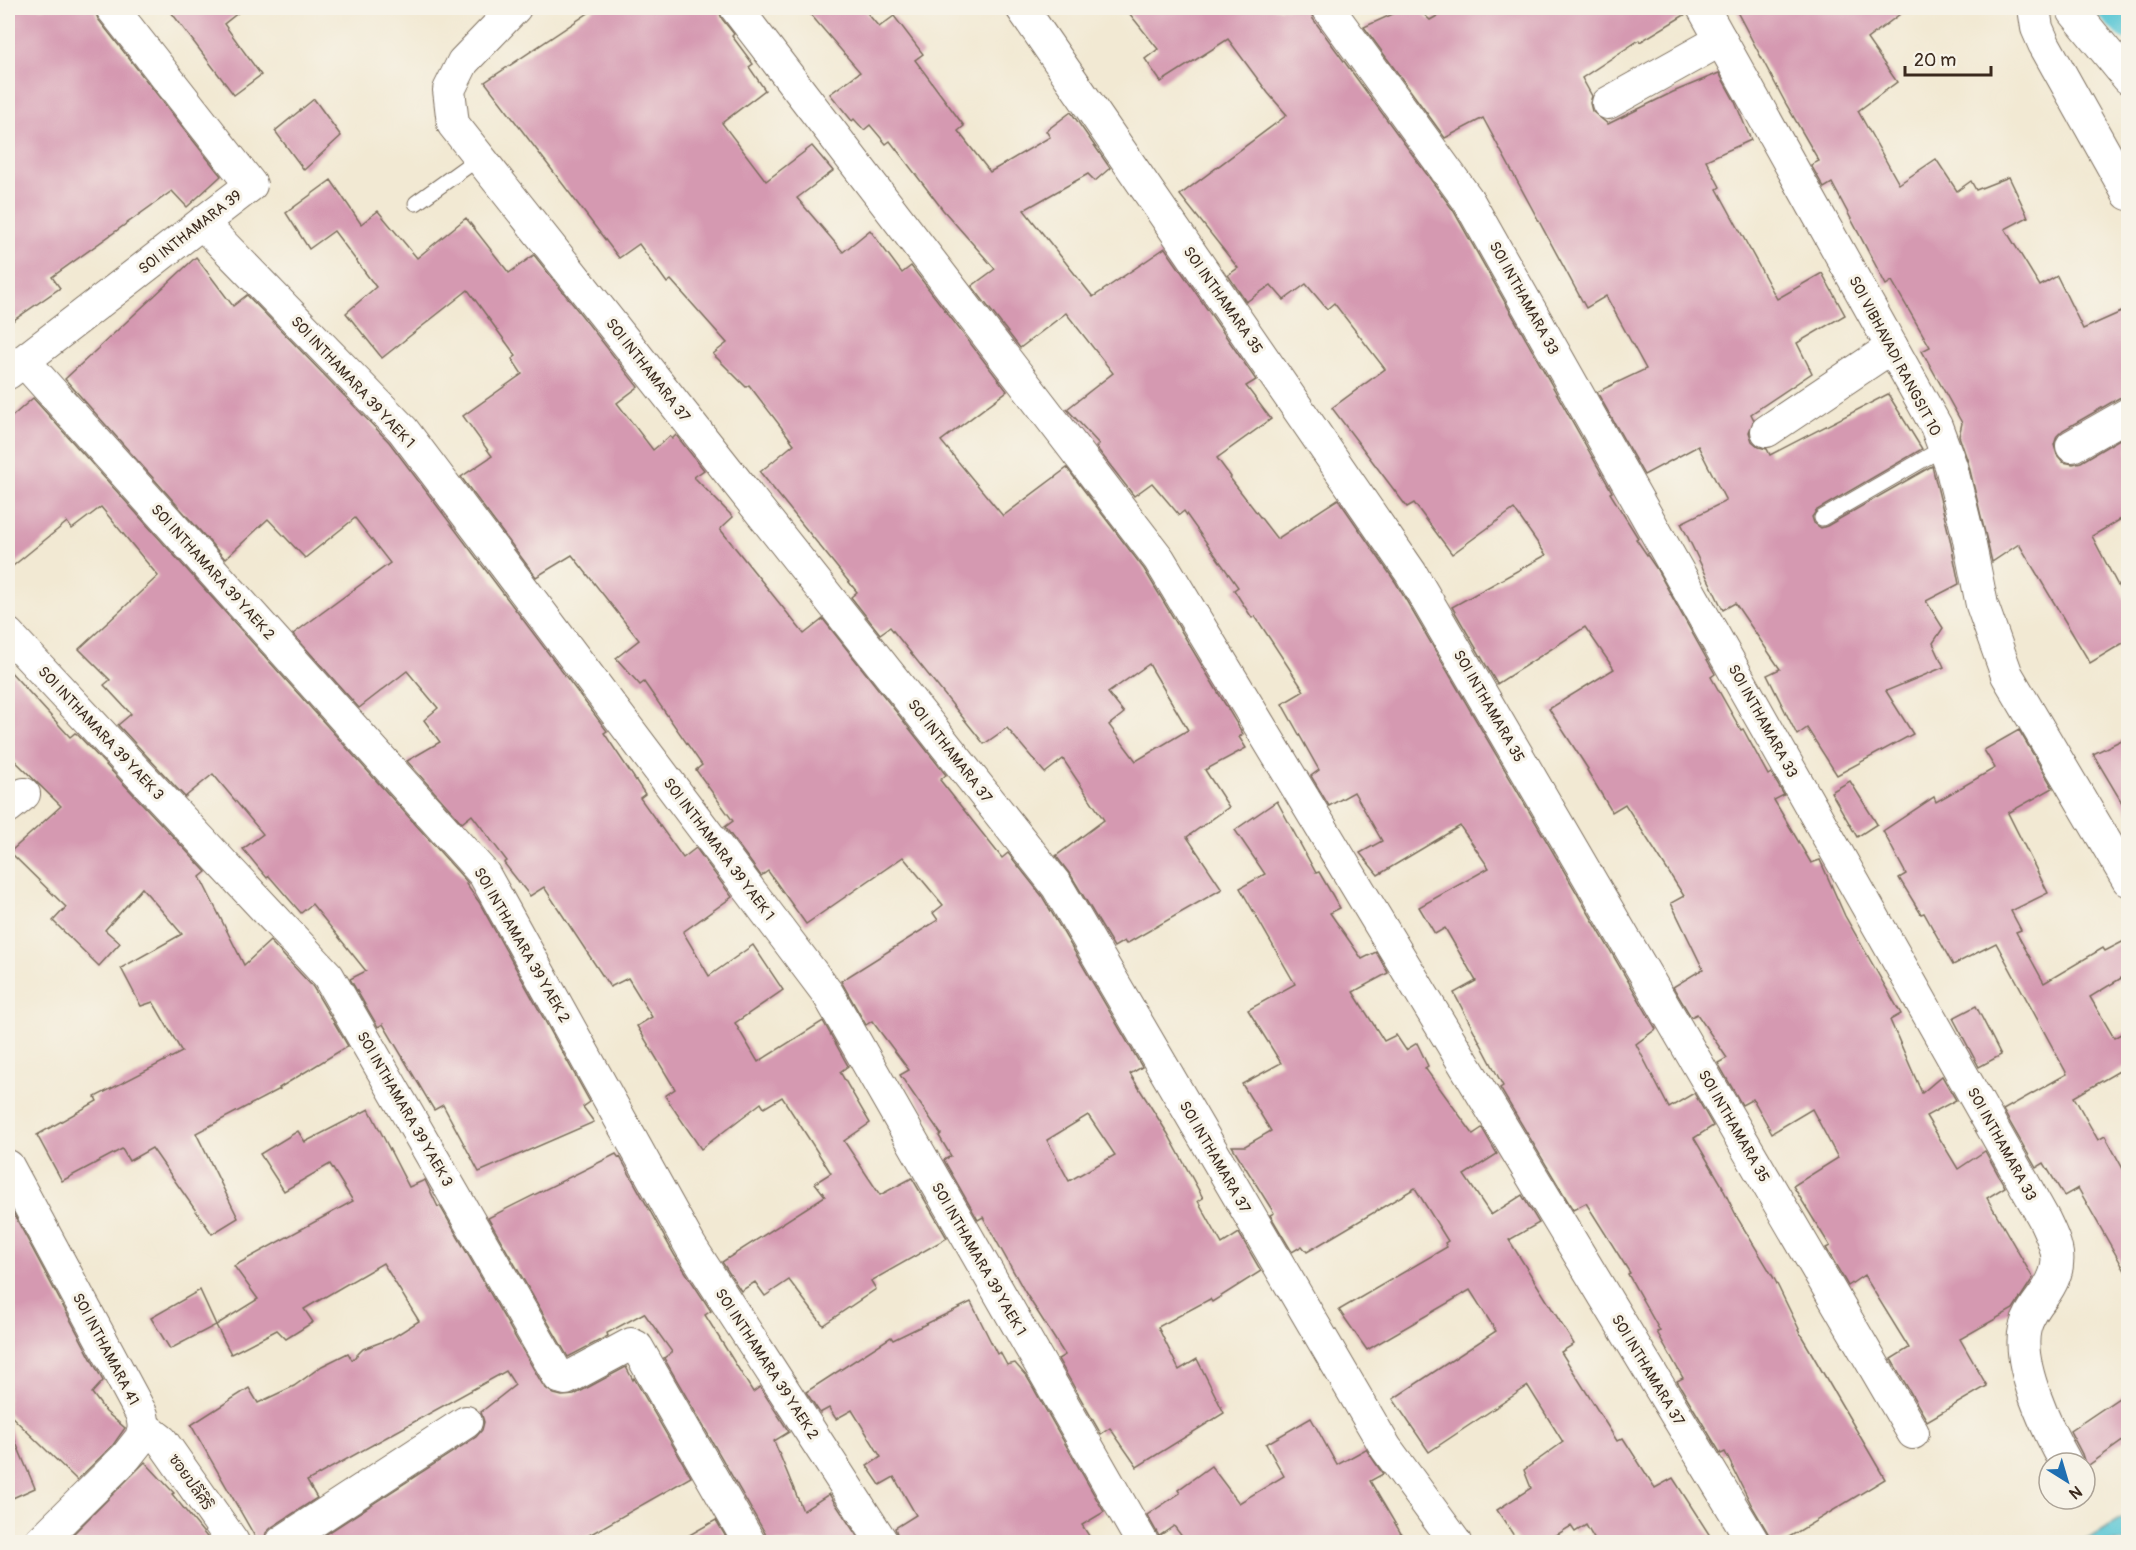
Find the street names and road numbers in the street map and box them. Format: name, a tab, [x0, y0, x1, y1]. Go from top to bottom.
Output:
street label: SOI INTHAMARA 39	[135, 186, 246, 279]
street label: SOI INTHAMARA 33	[1485, 238, 1563, 358]
street label: SOI INTHAMARA 35	[1179, 243, 1267, 358]
street label: SOI VIBHAVADI RANGSIT 10	[1844, 273, 1945, 439]
street label: SOI INTHAMARA 39 YAEK 1	[286, 312, 419, 452]
street label: SOI INTHAMARA 37	[601, 315, 694, 426]
street label: SOI INTHAMARA 39 YAEK 2	[147, 501, 279, 644]
street label: SOI INTHAMARA 35	[1449, 647, 1528, 766]
street label: SOI INTHAMARA 33	[1724, 661, 1802, 781]
street label: SOI INTHAMARA 39 YAEK 3	[34, 662, 168, 804]
street label: SOI INTHAMARA 37	[903, 696, 996, 807]
street label: SOI INTHAMARA 39 YAEK 1	[659, 774, 778, 924]
street label: SOI INTHAMARA 39 YAEK 2	[469, 864, 574, 1026]
street label: SOI INTHAMARA 39 YAEK 3	[352, 1028, 457, 1190]
street label: SOI INTHAMARA 35	[1694, 1067, 1773, 1186]
street label: SOI INTHAMARA 33	[1963, 1084, 2041, 1204]
street label: SOI INTHAMARA 37	[1175, 1098, 1254, 1217]
street label: SOI INTHAMARA 39 YAEK 1	[927, 1179, 1030, 1339]
street label: SOI INTHAMARA 39 YAEK 2	[711, 1285, 823, 1443]
street label: SOI INTHAMARA 41	[68, 1290, 143, 1409]
street label: SOI INTHAMARA 37	[1607, 1311, 1688, 1429]
street label: ซอยปลีศิริ	[164, 1450, 217, 1514]

